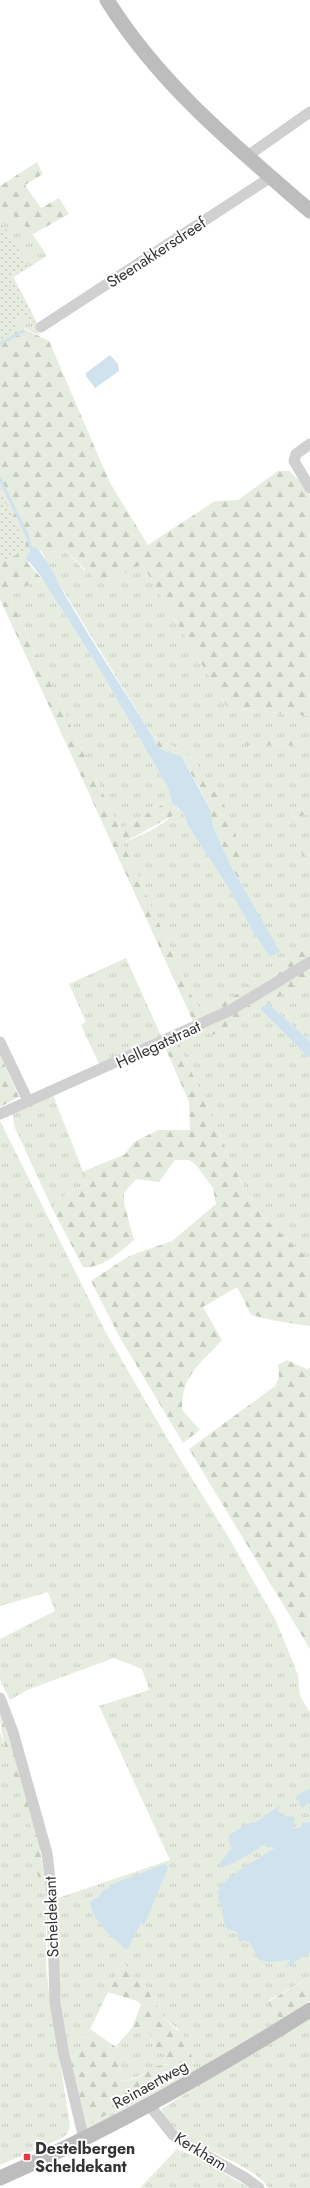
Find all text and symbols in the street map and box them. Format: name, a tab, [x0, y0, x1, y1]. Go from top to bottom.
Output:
street label: Steenakkersdreef	[102, 211, 211, 293]
street label: Hellegatstraat	[112, 1015, 204, 1074]
street label: Scheldekant	[39, 1876, 64, 1958]
street label: Reinaertweg	[108, 2054, 192, 2115]
street label: Kerkham	[170, 2126, 231, 2177]
place label: Destelbergen Scheldekant	[35, 2137, 135, 2178]
marker: Destelbergen Scheldekant	[22, 2152, 32, 2162]

